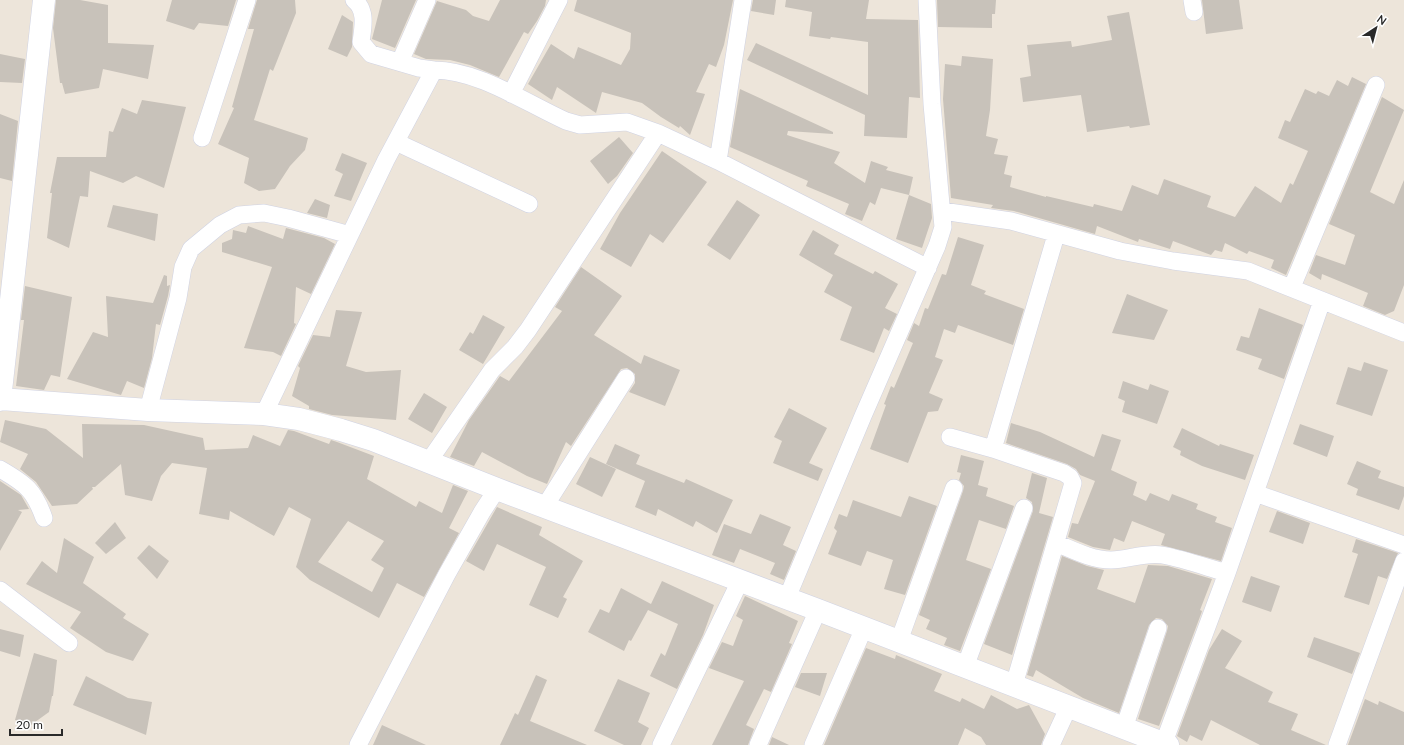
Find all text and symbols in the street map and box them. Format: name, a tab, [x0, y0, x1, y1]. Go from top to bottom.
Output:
north arrow	[1356, 8, 1396, 48]
text: N	[1375, 12, 1389, 27]
scale bar	[10, 711, 62, 737]
text: 20 m	[16, 717, 43, 732]

